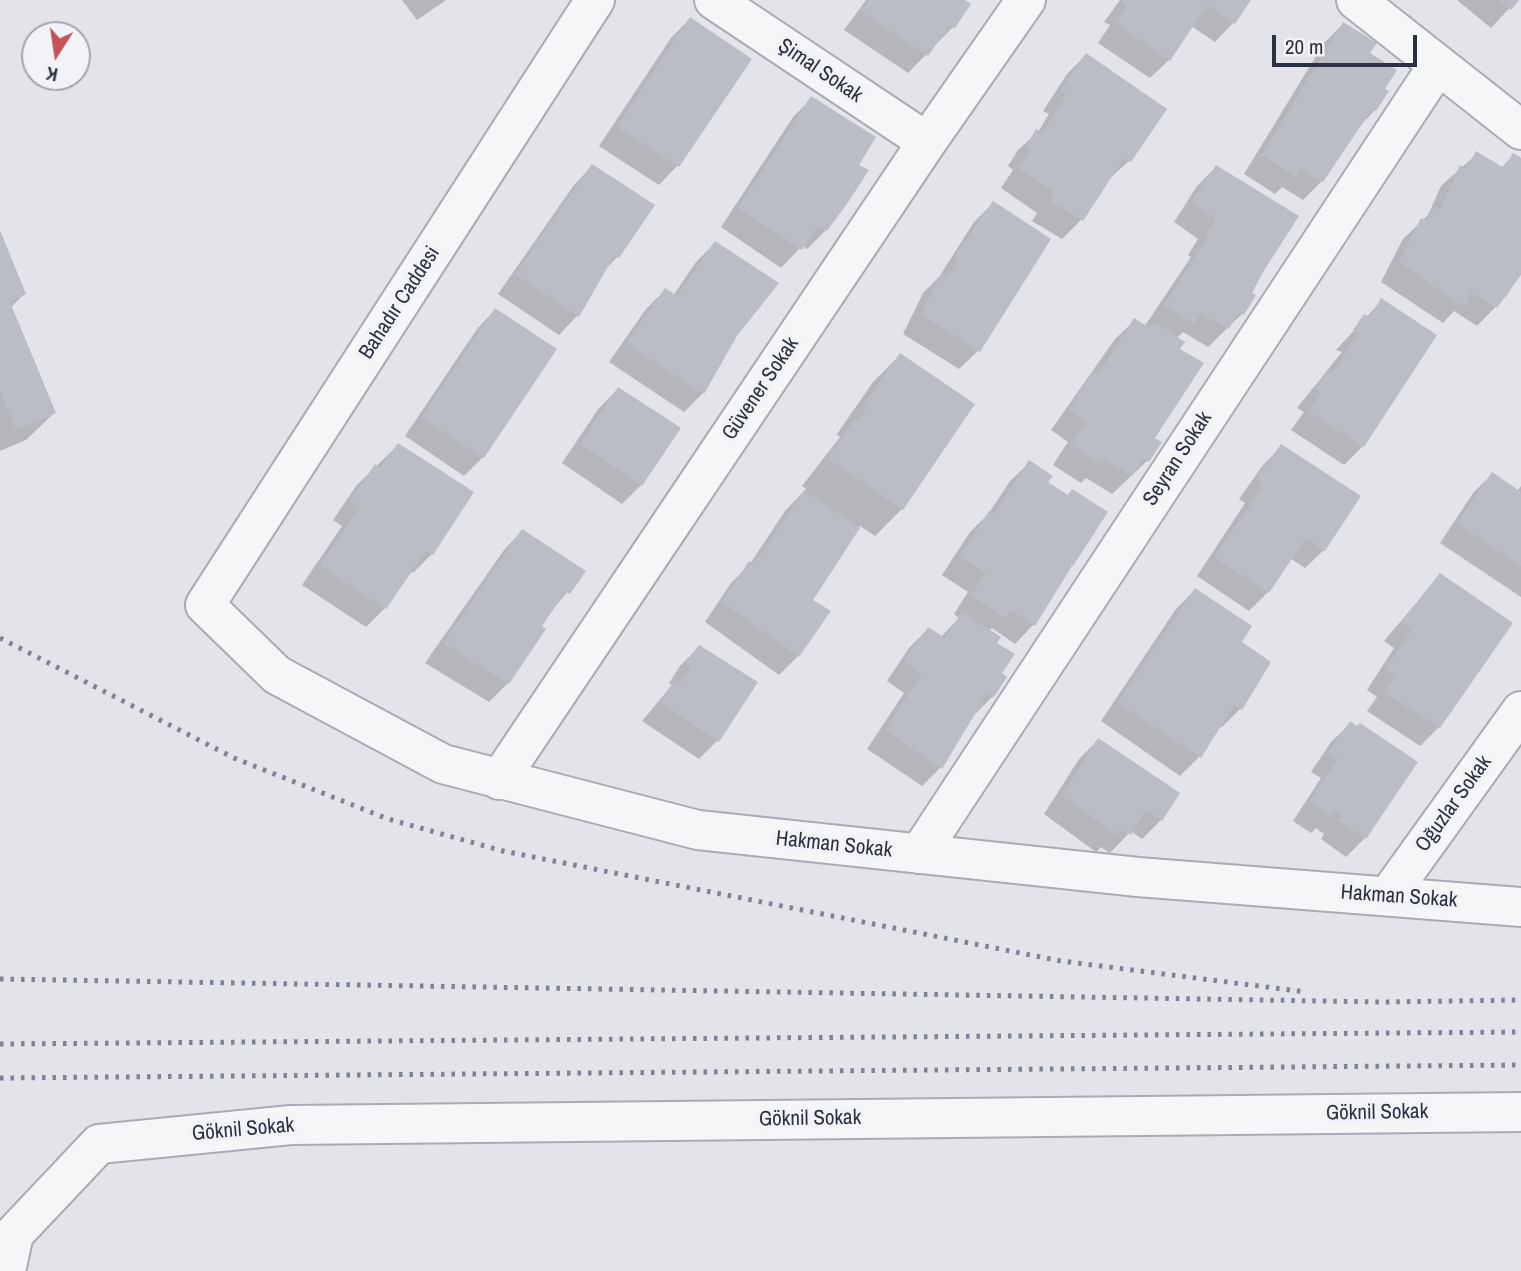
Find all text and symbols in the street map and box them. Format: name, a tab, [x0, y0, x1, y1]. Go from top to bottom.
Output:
north arrow	[21, 21, 91, 91]
scale bar	[1276, 21, 1421, 65]
text: 20 m	[1285, 32, 1323, 61]
street label: Şimal Sokak	[773, 34, 867, 108]
text: K	[44, 61, 60, 88]
street label: Bahadır Caddesi	[354, 242, 446, 364]
street label: Güvener Sokak	[717, 333, 805, 445]
street label: Seyran Sokak	[1138, 407, 1218, 511]
street label: Oğuzlar Sokak	[1411, 751, 1497, 857]
street label: Hakman Sokak	[775, 826, 893, 864]
street label: Hakman Sokak	[1340, 880, 1458, 914]
street label: Göknil Sokak	[1326, 1100, 1428, 1126]
street label: Göknil Sokak	[759, 1106, 861, 1132]
street label: Göknil Sokak	[191, 1113, 295, 1147]

